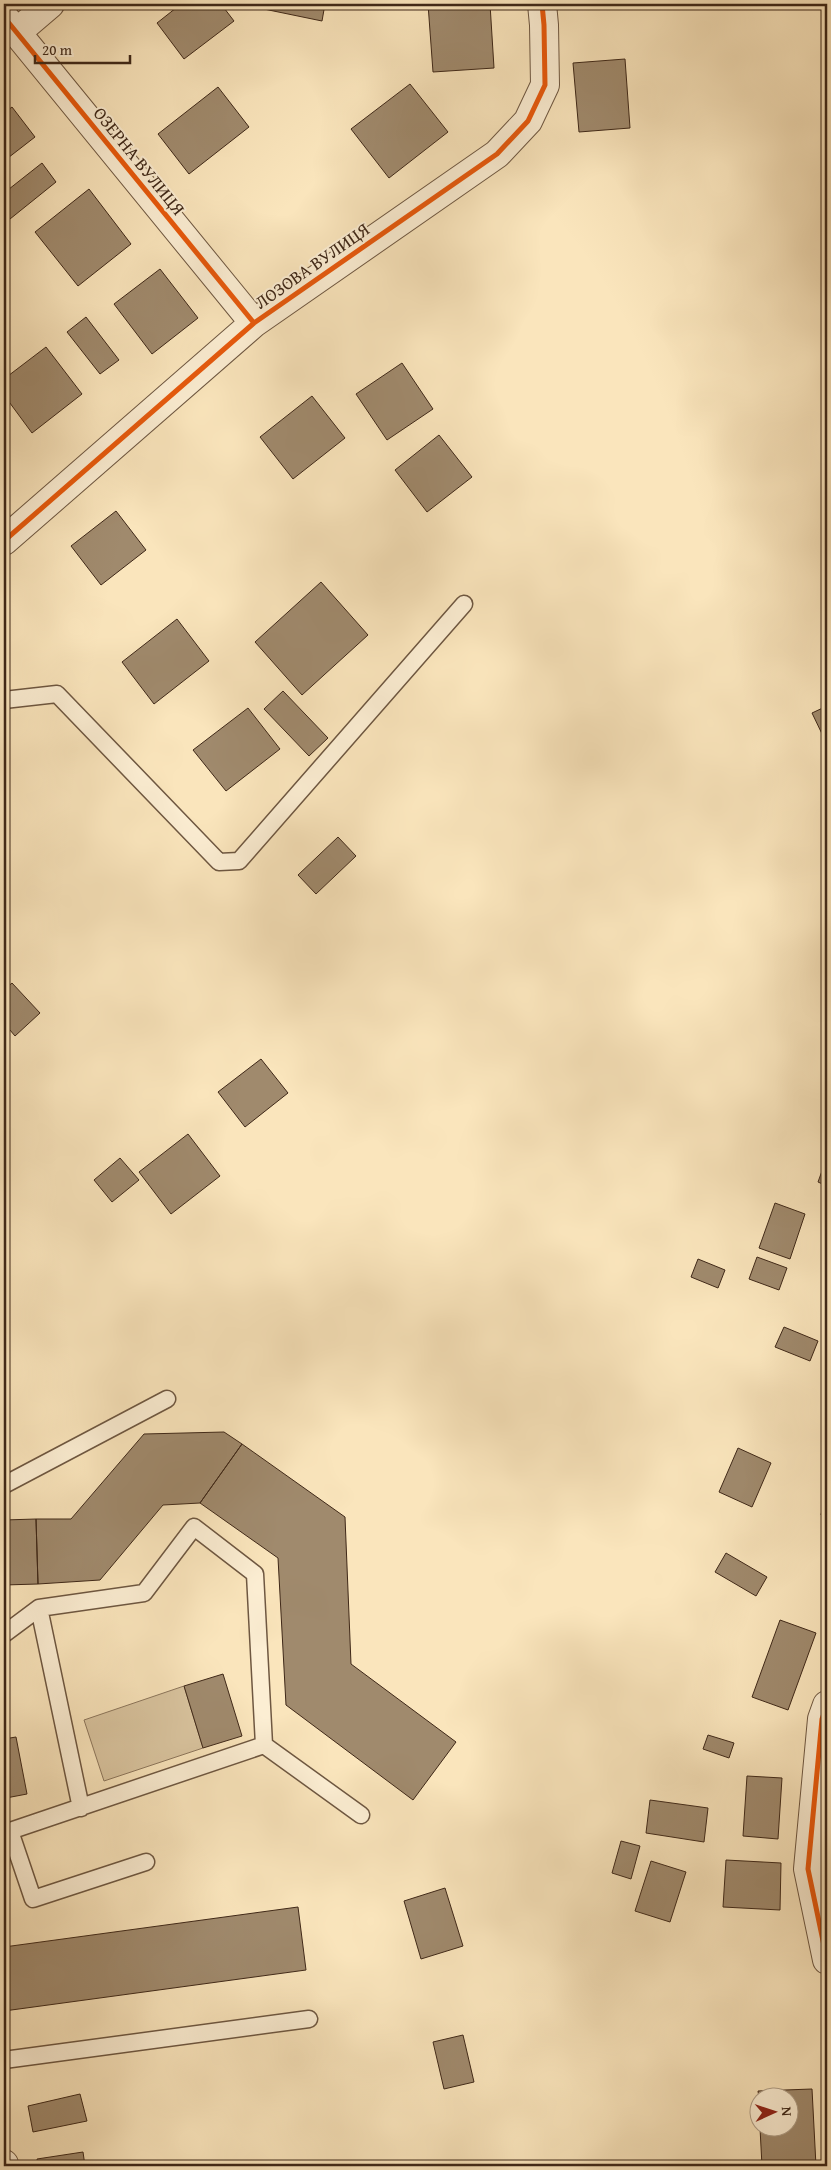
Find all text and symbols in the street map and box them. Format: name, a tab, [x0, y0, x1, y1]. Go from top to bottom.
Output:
scale bar	[35, 32, 130, 64]
text: 20 m	[42, 39, 73, 60]
street label: ОЗЕРНА ВУЛИЦЯ	[87, 101, 192, 221]
street label: ЛОЗОВА ВУЛИЦЯ	[249, 216, 375, 315]
north arrow	[748, 2088, 798, 2138]
text: N	[777, 2106, 797, 2117]

